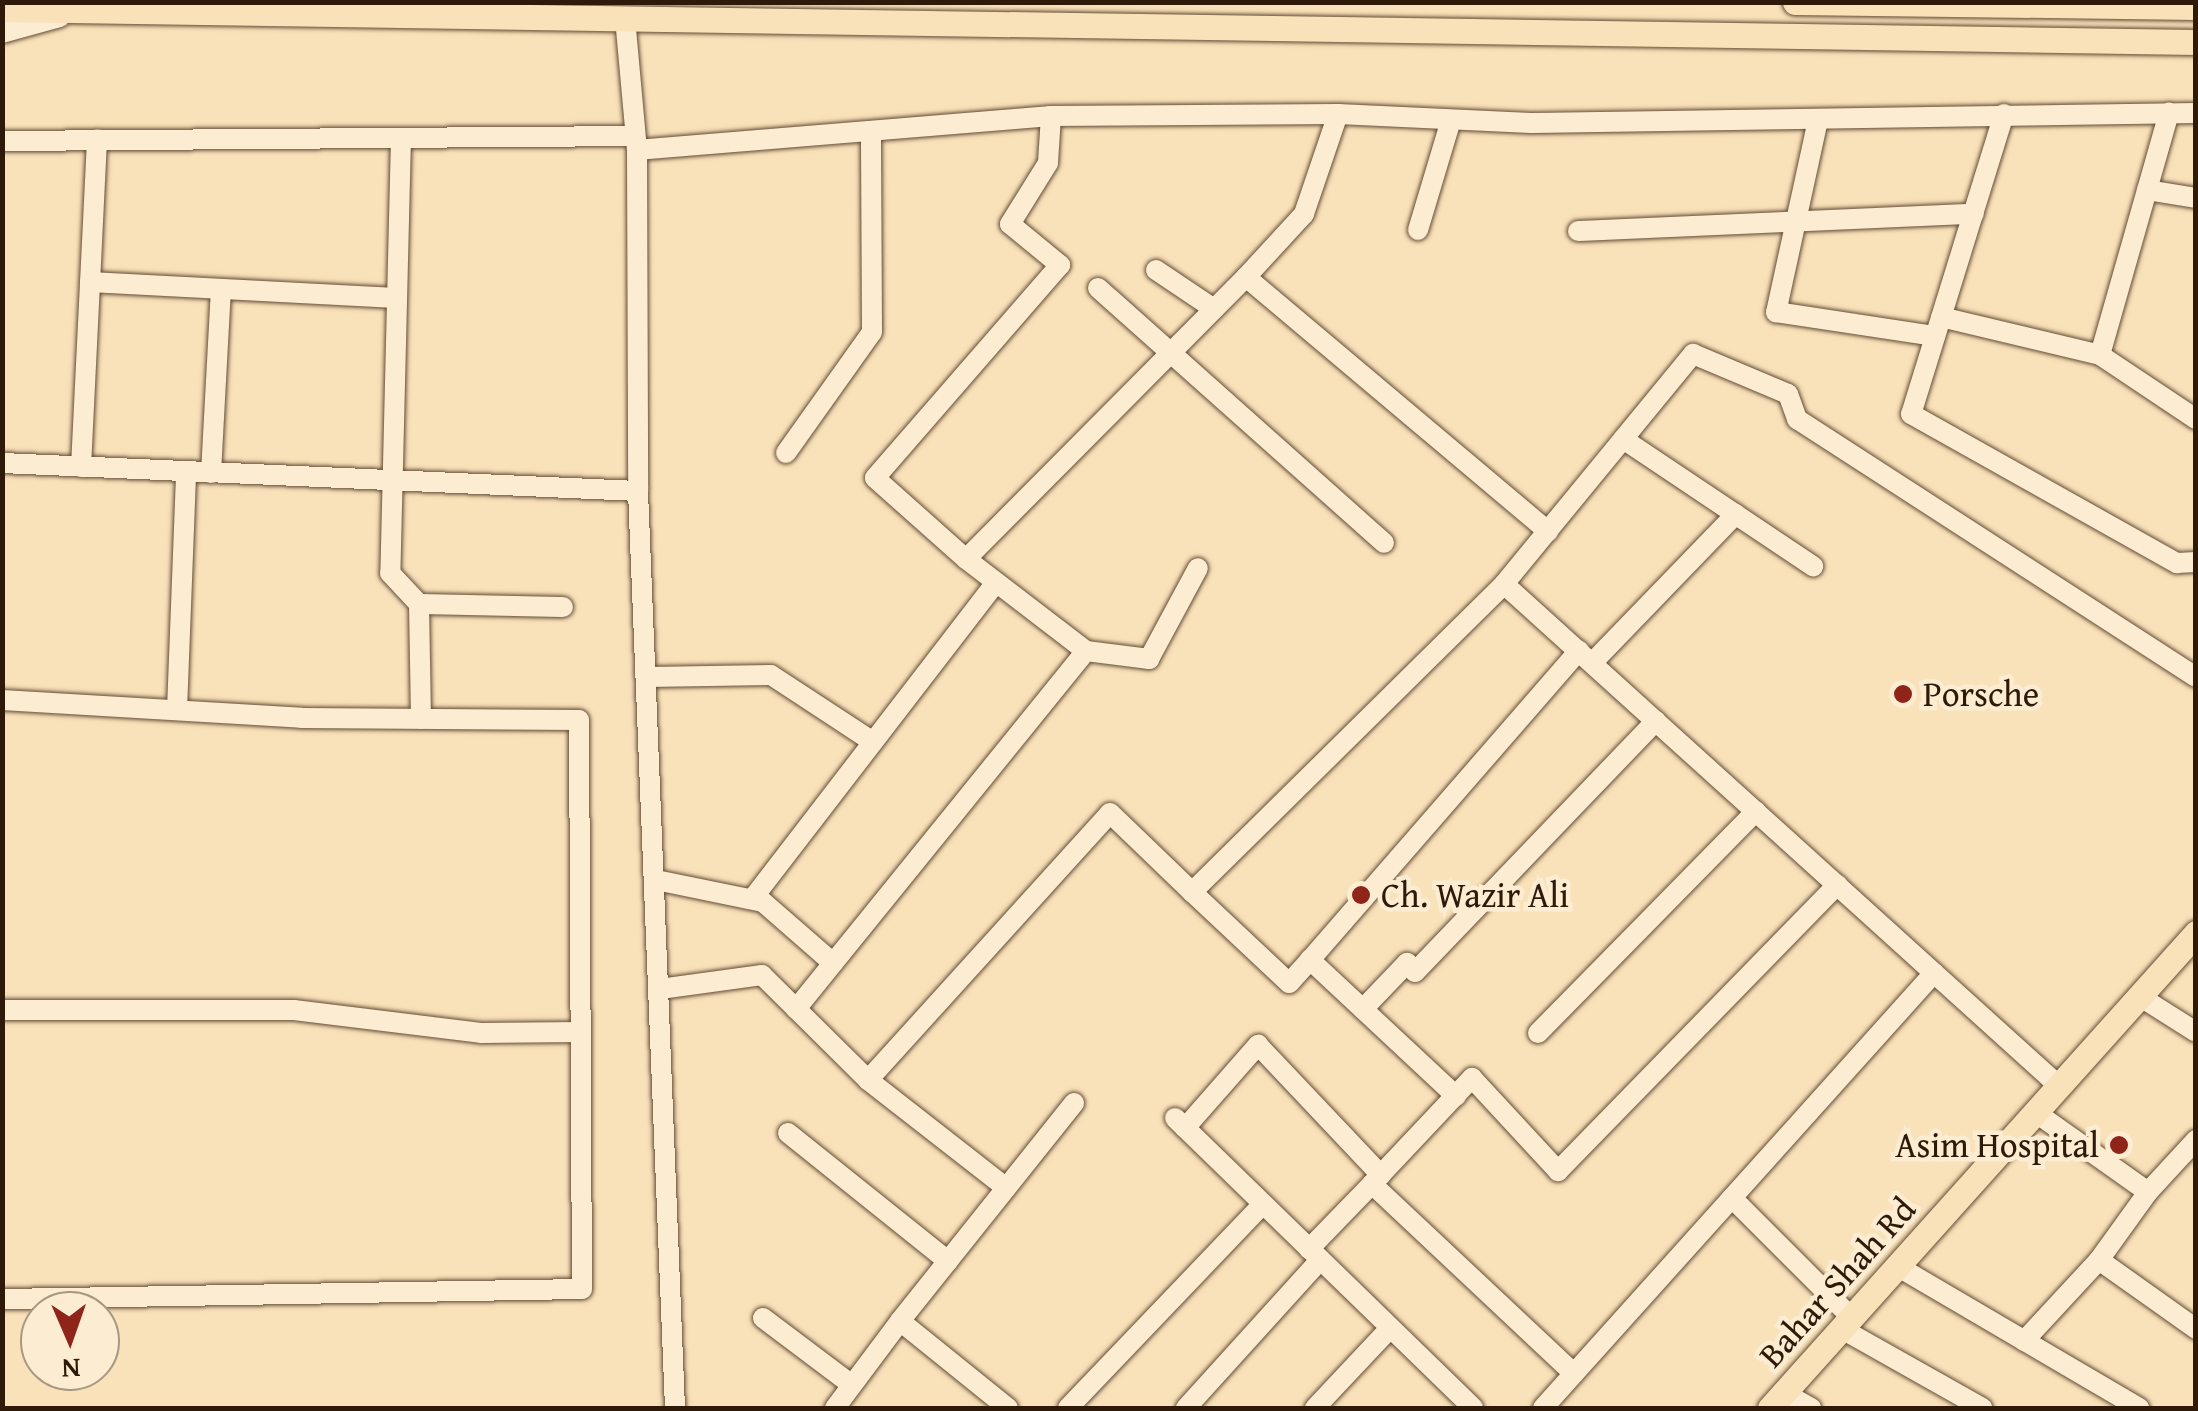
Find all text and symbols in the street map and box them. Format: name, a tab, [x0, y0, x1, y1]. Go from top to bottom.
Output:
place label: Porsche	[1923, 673, 2039, 715]
marker: Porsche	[1892, 683, 1914, 705]
place label: Ch. Wazir Ali	[1381, 874, 1569, 916]
marker: Ch. Wazir Ali	[1350, 884, 1372, 906]
place label: Asim Hospital	[1895, 1124, 2099, 1166]
marker: Asim Hospital	[2108, 1134, 2130, 1156]
street label: Bahar Shah Rd	[1750, 1188, 1924, 1376]
north arrow	[20, 1291, 120, 1391]
text: N	[61, 1349, 81, 1390]

